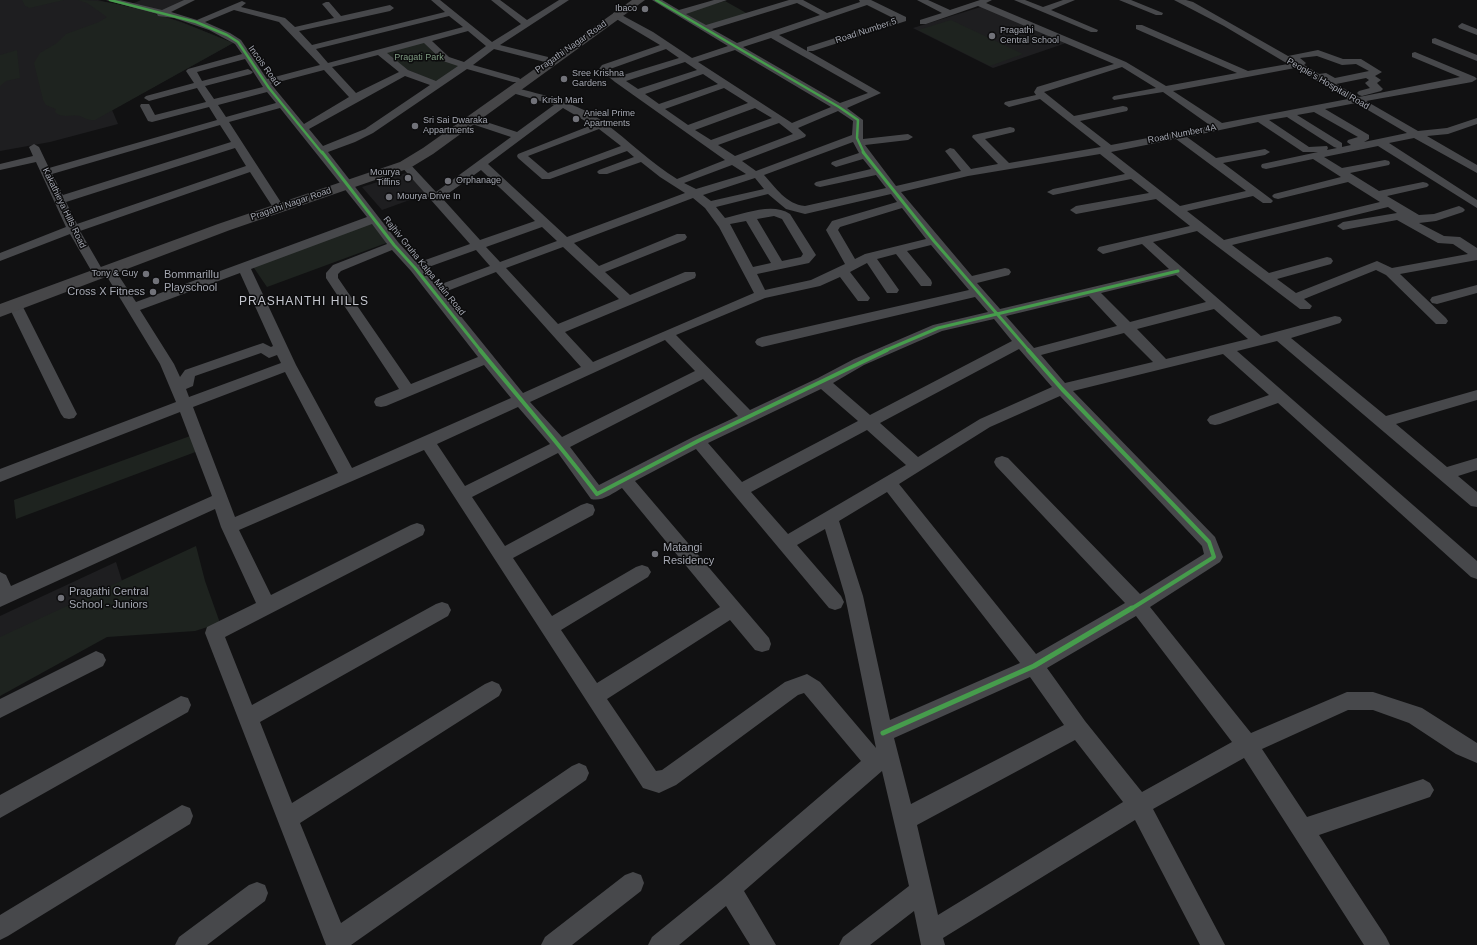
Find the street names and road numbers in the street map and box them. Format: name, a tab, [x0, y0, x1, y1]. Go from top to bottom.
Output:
street label: Road Number 5	[834, 16, 898, 46]
street label: Pragathi Nagar Road	[533, 18, 609, 76]
street label: Incois Road	[246, 44, 282, 88]
street label: People's Hospital Road	[1285, 56, 1371, 112]
street label: Road Number 4A	[1147, 122, 1217, 146]
street label: Kakathieya Hills Road	[40, 166, 88, 250]
street label: Pragathi Nagar Road	[249, 185, 333, 223]
street label: Rajhiv Gruha Kalpa Main Road	[381, 214, 467, 318]

